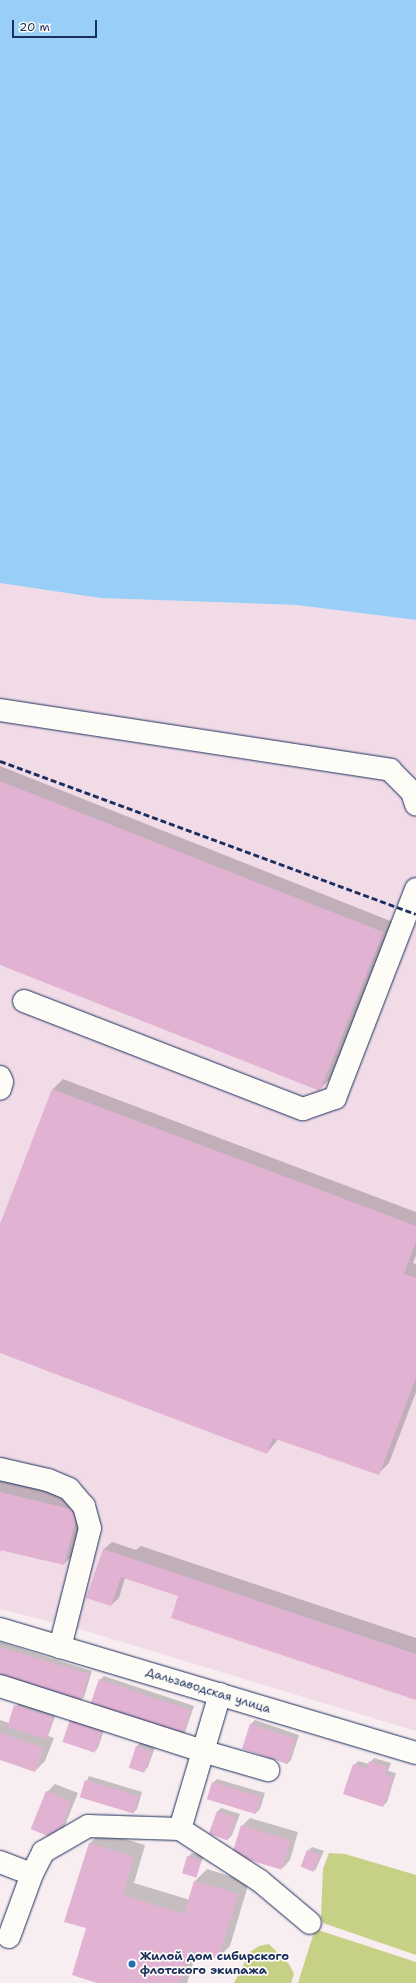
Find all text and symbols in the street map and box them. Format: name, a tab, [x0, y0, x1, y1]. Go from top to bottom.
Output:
scale bar	[14, 12, 99, 38]
text: 20 m	[19, 19, 50, 35]
street label: Дальзаводская улица	[144, 1665, 272, 1717]
place label: Жилой дом сибирского флотского экипажа	[140, 1950, 289, 1978]
marker: Жилой дом сибирского флотского экипажа	[127, 1959, 137, 1969]

